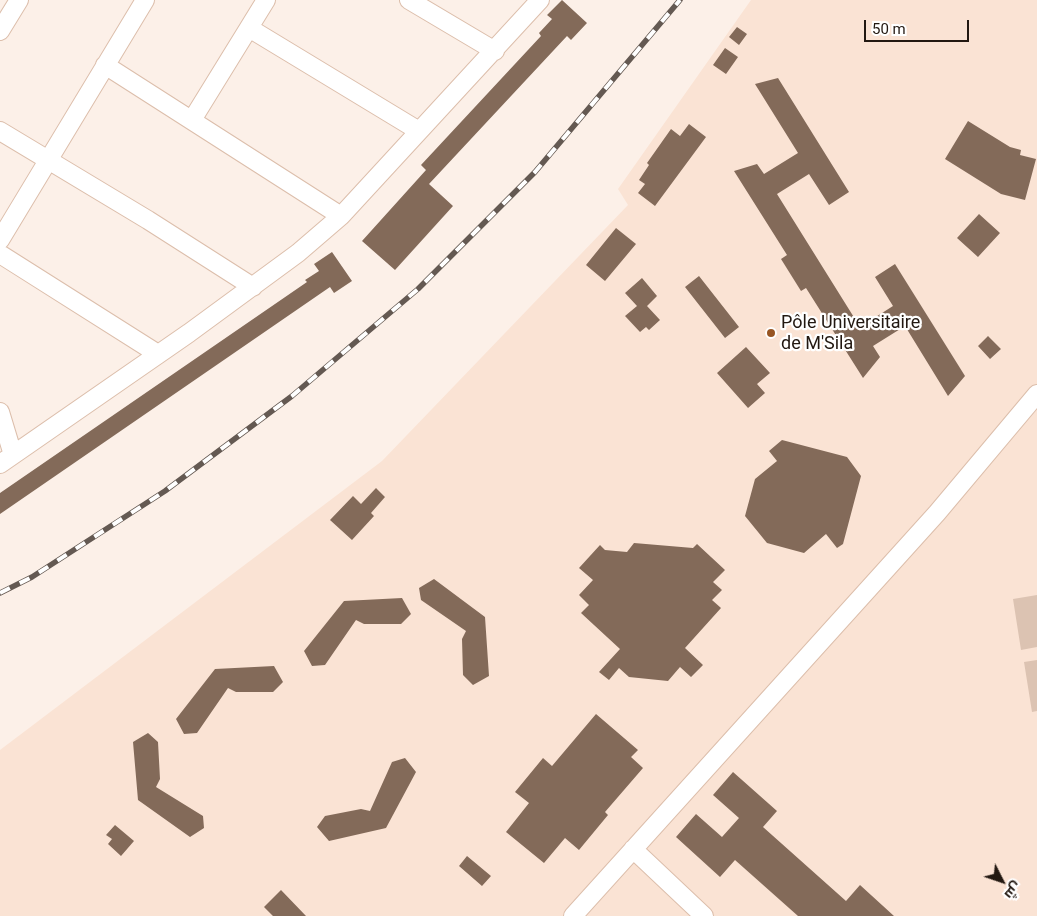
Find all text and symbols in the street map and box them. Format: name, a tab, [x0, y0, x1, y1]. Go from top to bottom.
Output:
scale bar	[867, 10, 972, 42]
text: 50 m	[872, 20, 906, 38]
place label: Pôle Universitaire de M'Sila	[781, 312, 920, 354]
marker: Pôle Universitaire de M'Sila	[765, 327, 777, 339]
north arrow	[977, 856, 1027, 906]
text: ش	[1001, 879, 1025, 903]

